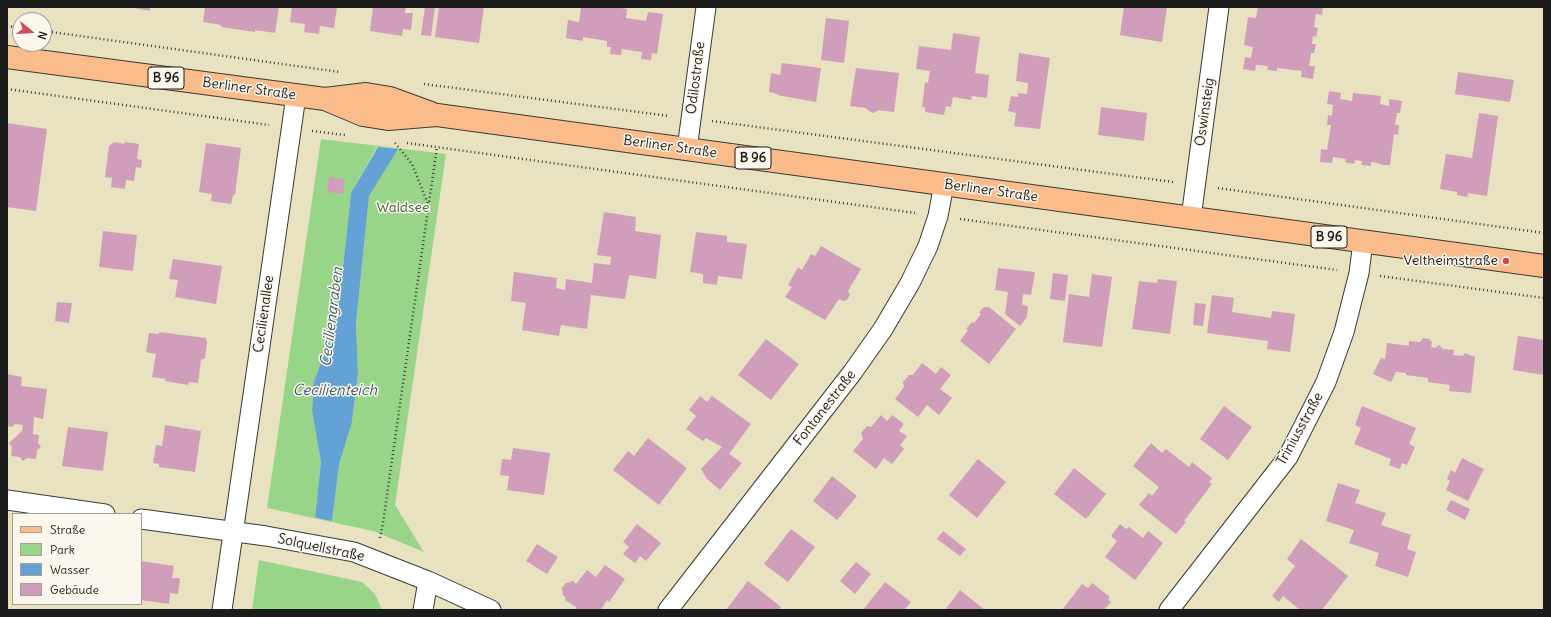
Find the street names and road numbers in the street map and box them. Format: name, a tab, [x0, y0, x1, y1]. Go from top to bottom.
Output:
street label: Odilostraße	[683, 41, 709, 115]
road number: B 96	[148, 67, 184, 89]
street label: Berliner Straße	[201, 74, 297, 104]
street label: Oswinsteig	[1192, 77, 1218, 147]
street label: Berliner Straße	[622, 132, 718, 162]
road number: B 96	[735, 147, 771, 169]
street label: Berliner Straße	[943, 176, 1039, 206]
road number: B 96	[1311, 226, 1347, 248]
street label: Cecilienallee	[250, 274, 278, 354]
street label: Fontanestraße	[790, 367, 860, 449]
street label: Triniusstraße	[1273, 390, 1327, 468]
street label: Solquellstraße	[276, 531, 366, 565]

